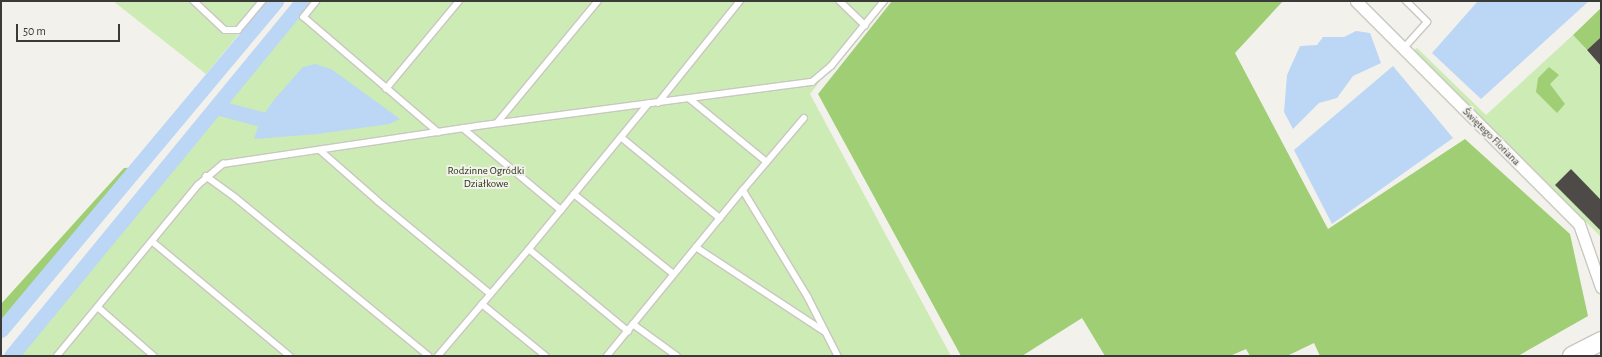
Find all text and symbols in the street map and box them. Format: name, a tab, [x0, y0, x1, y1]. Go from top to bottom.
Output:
scale bar	[18, 16, 122, 42]
text: 50 m	[23, 25, 46, 37]
street label: Świętego Floriana	[1460, 106, 1522, 168]
park label: Rodzinne Ogródki Działkowe	[448, 165, 524, 191]

